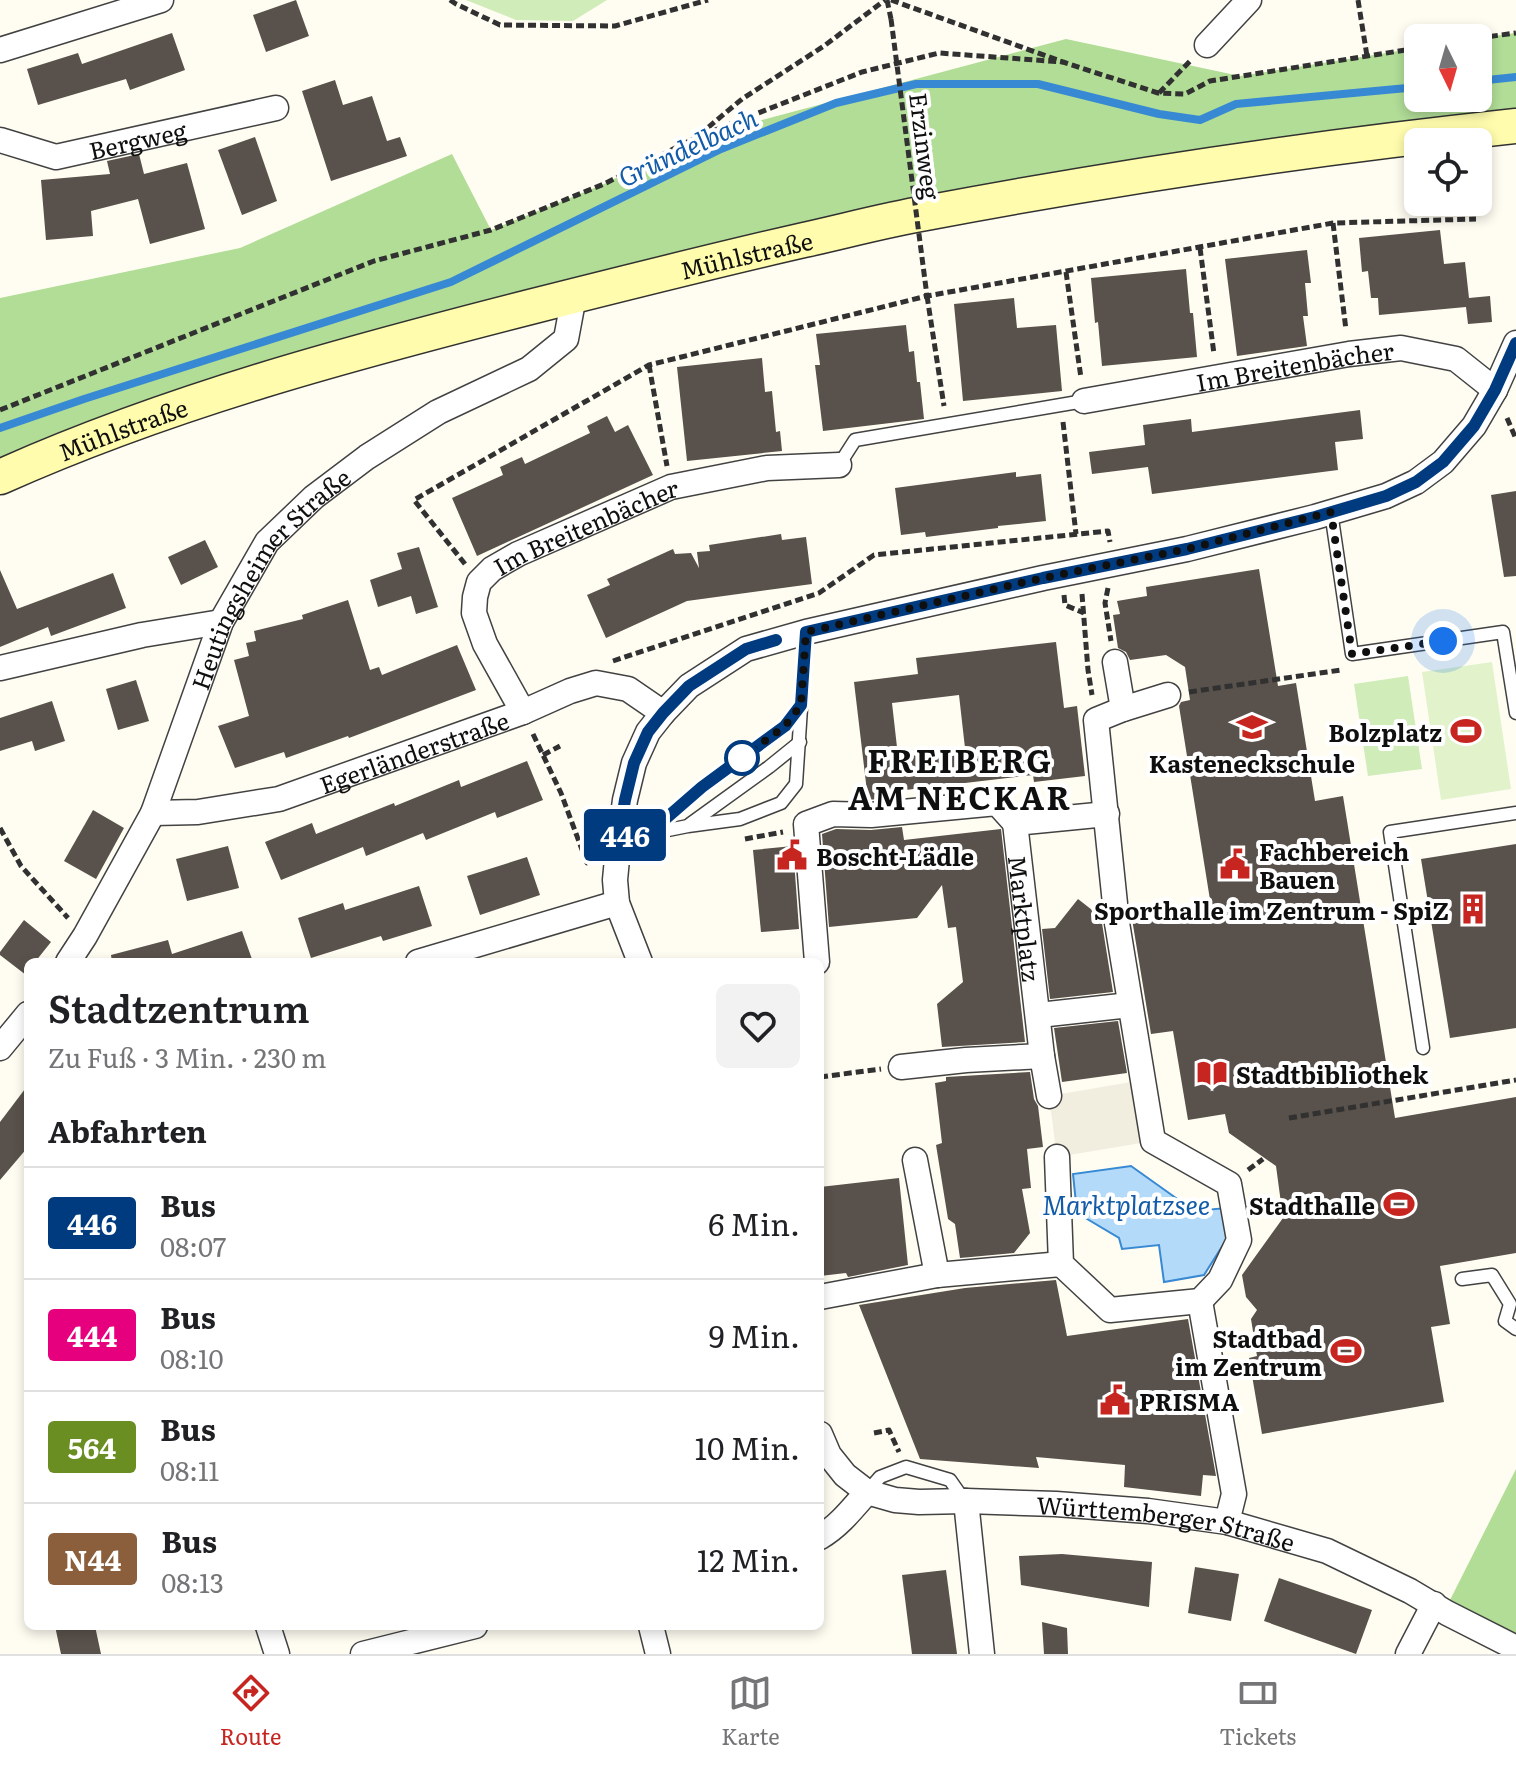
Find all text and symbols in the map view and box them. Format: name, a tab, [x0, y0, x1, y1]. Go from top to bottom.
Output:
north arrow	[1404, 24, 1492, 112]
map controls	[1404, 24, 1492, 216]
street label: Erzinweg	[902, 91, 950, 202]
water label: Gründelbach	[611, 97, 763, 195]
street label: Bergweg	[85, 111, 190, 167]
button: locate	[1404, 128, 1492, 216]
street label: Mühlstraße	[676, 221, 816, 286]
street label: Im Breitenbächer	[1193, 331, 1396, 398]
street label: Mühlstraße	[53, 388, 192, 468]
street label: Heutingsheimer Straße	[181, 459, 357, 694]
street label: Im Breitenbächer	[486, 468, 681, 583]
your location	[1423, 621, 1463, 661]
street label: Egerländerstraße	[314, 701, 513, 801]
school or university icon: Kasteneckschule	[1235, 710, 1269, 744]
place label: Bolzplatz	[1328, 714, 1442, 749]
sports icon: Bolzplatz	[1449, 714, 1483, 748]
district label: FREIBERG AM NECKAR	[848, 735, 1072, 820]
unlabelled marker	[725, 741, 759, 775]
place label: Kasteneckschule	[1149, 745, 1355, 780]
line badge: 446	[579, 809, 671, 861]
text: 446	[600, 814, 650, 856]
place label: Fachbereich Bauen	[1259, 833, 1409, 896]
public building icon: Boscht-Lädle	[775, 838, 809, 872]
place label: Boscht-Lädle	[816, 838, 974, 873]
public building icon: Fachbereich Bauen	[1218, 847, 1252, 881]
street label: Marktplatz	[1001, 853, 1051, 984]
place label: Sporthalle im Zentrum - SpiZ	[1094, 892, 1449, 927]
building icon: Sporthalle im Zentrum - SpiZ	[1456, 892, 1490, 926]
text: Stadtzentrum	[48, 978, 310, 1035]
button: heart	[716, 984, 800, 1068]
text: Zu Fuß · 3 Min. · 230 m	[48, 1037, 327, 1076]
library icon: Stadtbibliothek	[1195, 1056, 1229, 1090]
place label: Stadtbibliothek	[1236, 1056, 1429, 1091]
text: Abfahrten	[48, 1108, 207, 1152]
text: Bus	[160, 1182, 216, 1226]
water label: Marktplatzsee	[1042, 1184, 1210, 1223]
place label: Stadthalle	[1249, 1187, 1375, 1222]
sports icon: Stadthalle	[1382, 1187, 1416, 1221]
text: 6 Min.	[708, 1201, 800, 1245]
text: 446	[67, 1202, 117, 1244]
text: 08:07	[160, 1226, 226, 1265]
text: Bus	[160, 1294, 216, 1338]
text: 9 Min.	[709, 1313, 800, 1357]
text: 444	[67, 1314, 117, 1356]
place label: Stadtbad im Zentrum	[1175, 1320, 1322, 1383]
sports icon: Stadtbad im Zentrum	[1329, 1334, 1363, 1368]
text: 08:10	[160, 1338, 224, 1377]
public building icon: PRISMA	[1098, 1383, 1132, 1417]
place label: PRISMA	[1139, 1383, 1239, 1418]
text: Bus	[160, 1406, 216, 1450]
text: 10 Min.	[695, 1425, 800, 1469]
text: 564	[68, 1426, 116, 1468]
text: 08:11	[160, 1450, 219, 1489]
street label: Württemberger Straße	[1036, 1486, 1299, 1558]
text: Bus	[161, 1518, 217, 1562]
text: 12 Min.	[697, 1537, 800, 1581]
text: N44	[64, 1538, 121, 1580]
text: 08:13	[161, 1562, 224, 1601]
tab: Route	[220, 1671, 281, 1752]
tab: Karte	[721, 1671, 780, 1752]
tab: Tickets	[1219, 1671, 1296, 1752]

